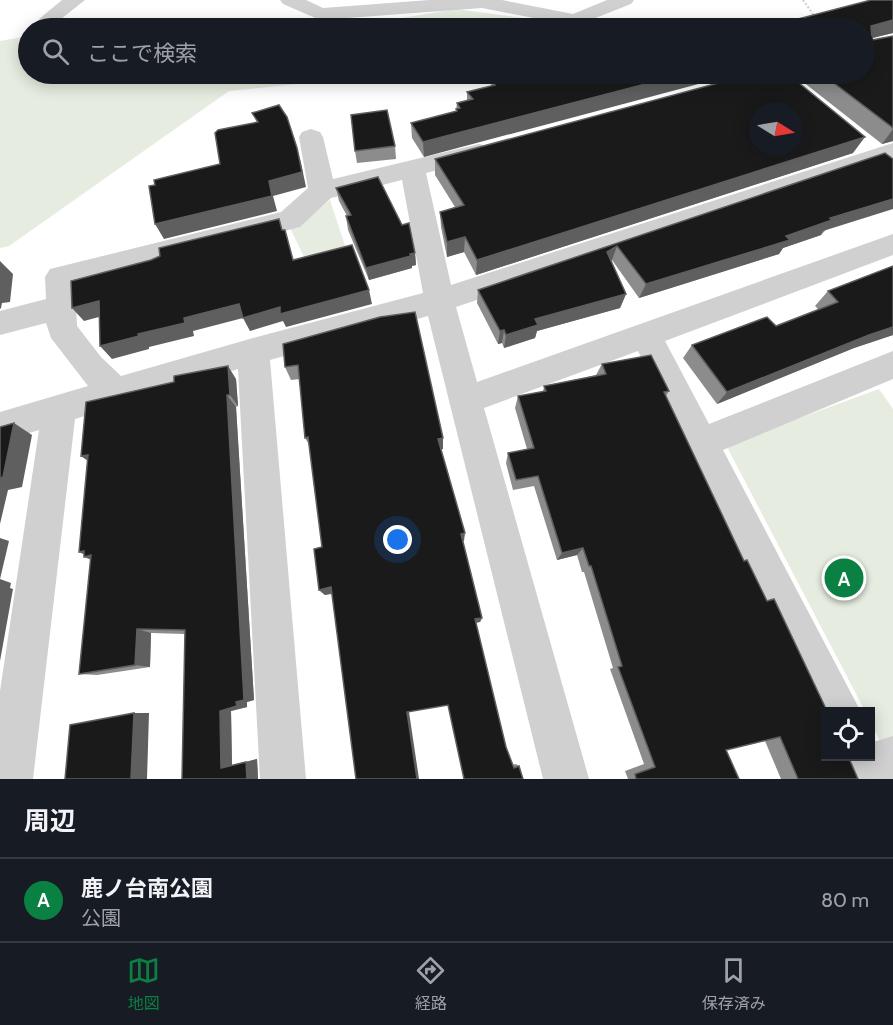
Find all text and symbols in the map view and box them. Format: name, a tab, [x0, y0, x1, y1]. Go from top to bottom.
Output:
search box	[18, 18, 875, 84]
icon: search	[39, 35, 72, 68]
text: ここで検索	[87, 40, 197, 67]
north arrow	[749, 102, 803, 156]
your location	[383, 525, 412, 554]
pin: A	[824, 556, 864, 600]
map controls	[821, 707, 875, 761]
button: locate	[821, 707, 875, 761]
text: 周辺	[24, 805, 76, 837]
text: 鹿ノ台南公園	[81, 875, 213, 902]
text: A	[37, 888, 50, 912]
text: 80 m	[821, 888, 869, 912]
text: 公園	[81, 906, 121, 930]
tab: 地図	[127, 954, 160, 1014]
tab: 経路	[414, 954, 447, 1014]
tab: 保存済み	[702, 954, 766, 1014]

